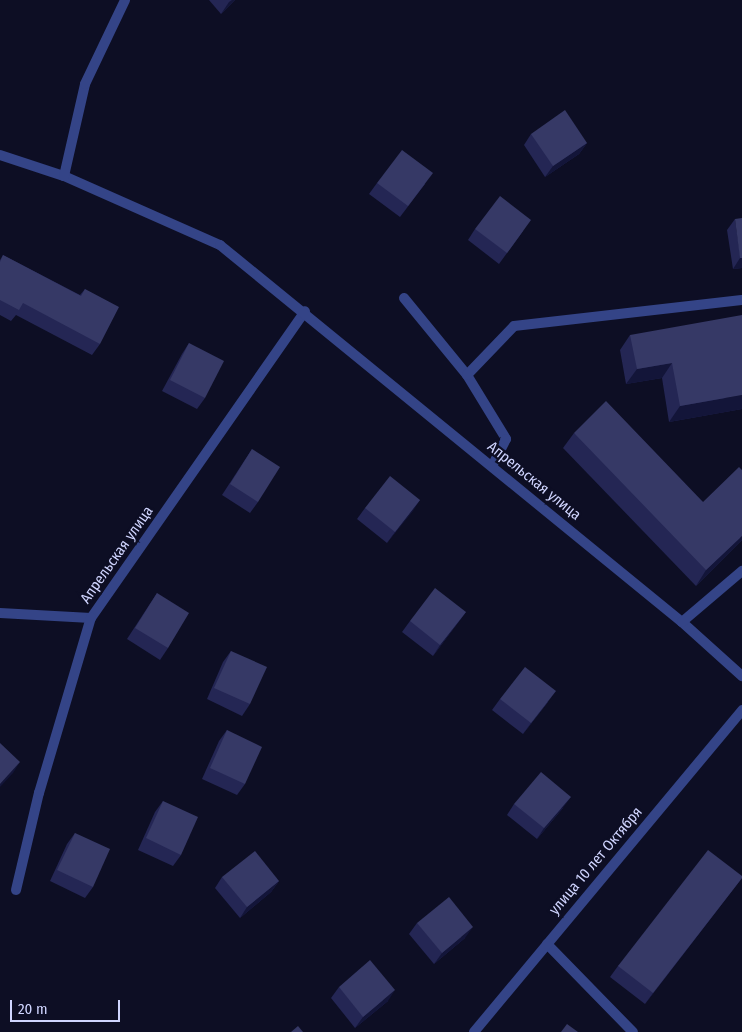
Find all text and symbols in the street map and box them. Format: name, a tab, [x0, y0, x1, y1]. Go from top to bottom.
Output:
street label: Апрельская улица	[484, 438, 584, 524]
street label: Апрельская улица	[77, 503, 157, 607]
street label: улица 10 лет Октября	[546, 803, 646, 919]
scale bar	[12, 990, 122, 1022]
text: 20 m	[18, 1000, 48, 1018]

